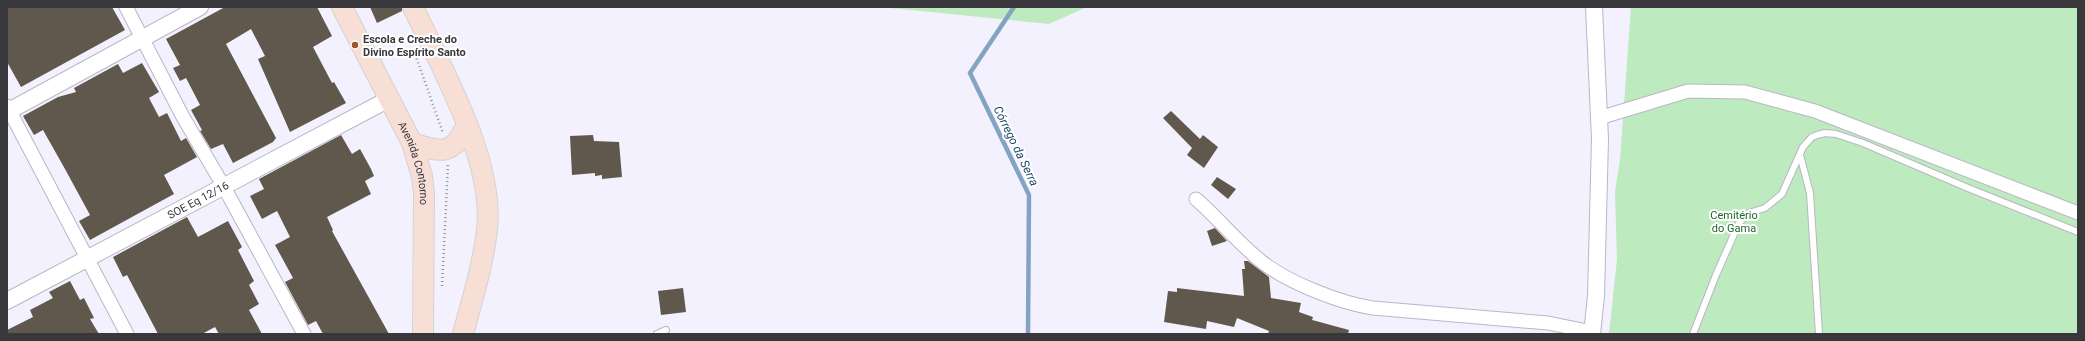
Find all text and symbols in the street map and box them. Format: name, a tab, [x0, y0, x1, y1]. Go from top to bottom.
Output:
place label: Escola e Creche do Divino Espírito Santo	[363, 33, 466, 59]
marker: Escola e Creche do Divino Espírito Santo	[350, 40, 360, 50]
water label: Córrego da Serra	[991, 104, 1041, 188]
street label: Avenida Contorno	[395, 119, 430, 205]
street label: SOE Eq 12/16	[165, 179, 231, 222]
park label: Cemitério do Gama	[1710, 209, 1758, 235]

